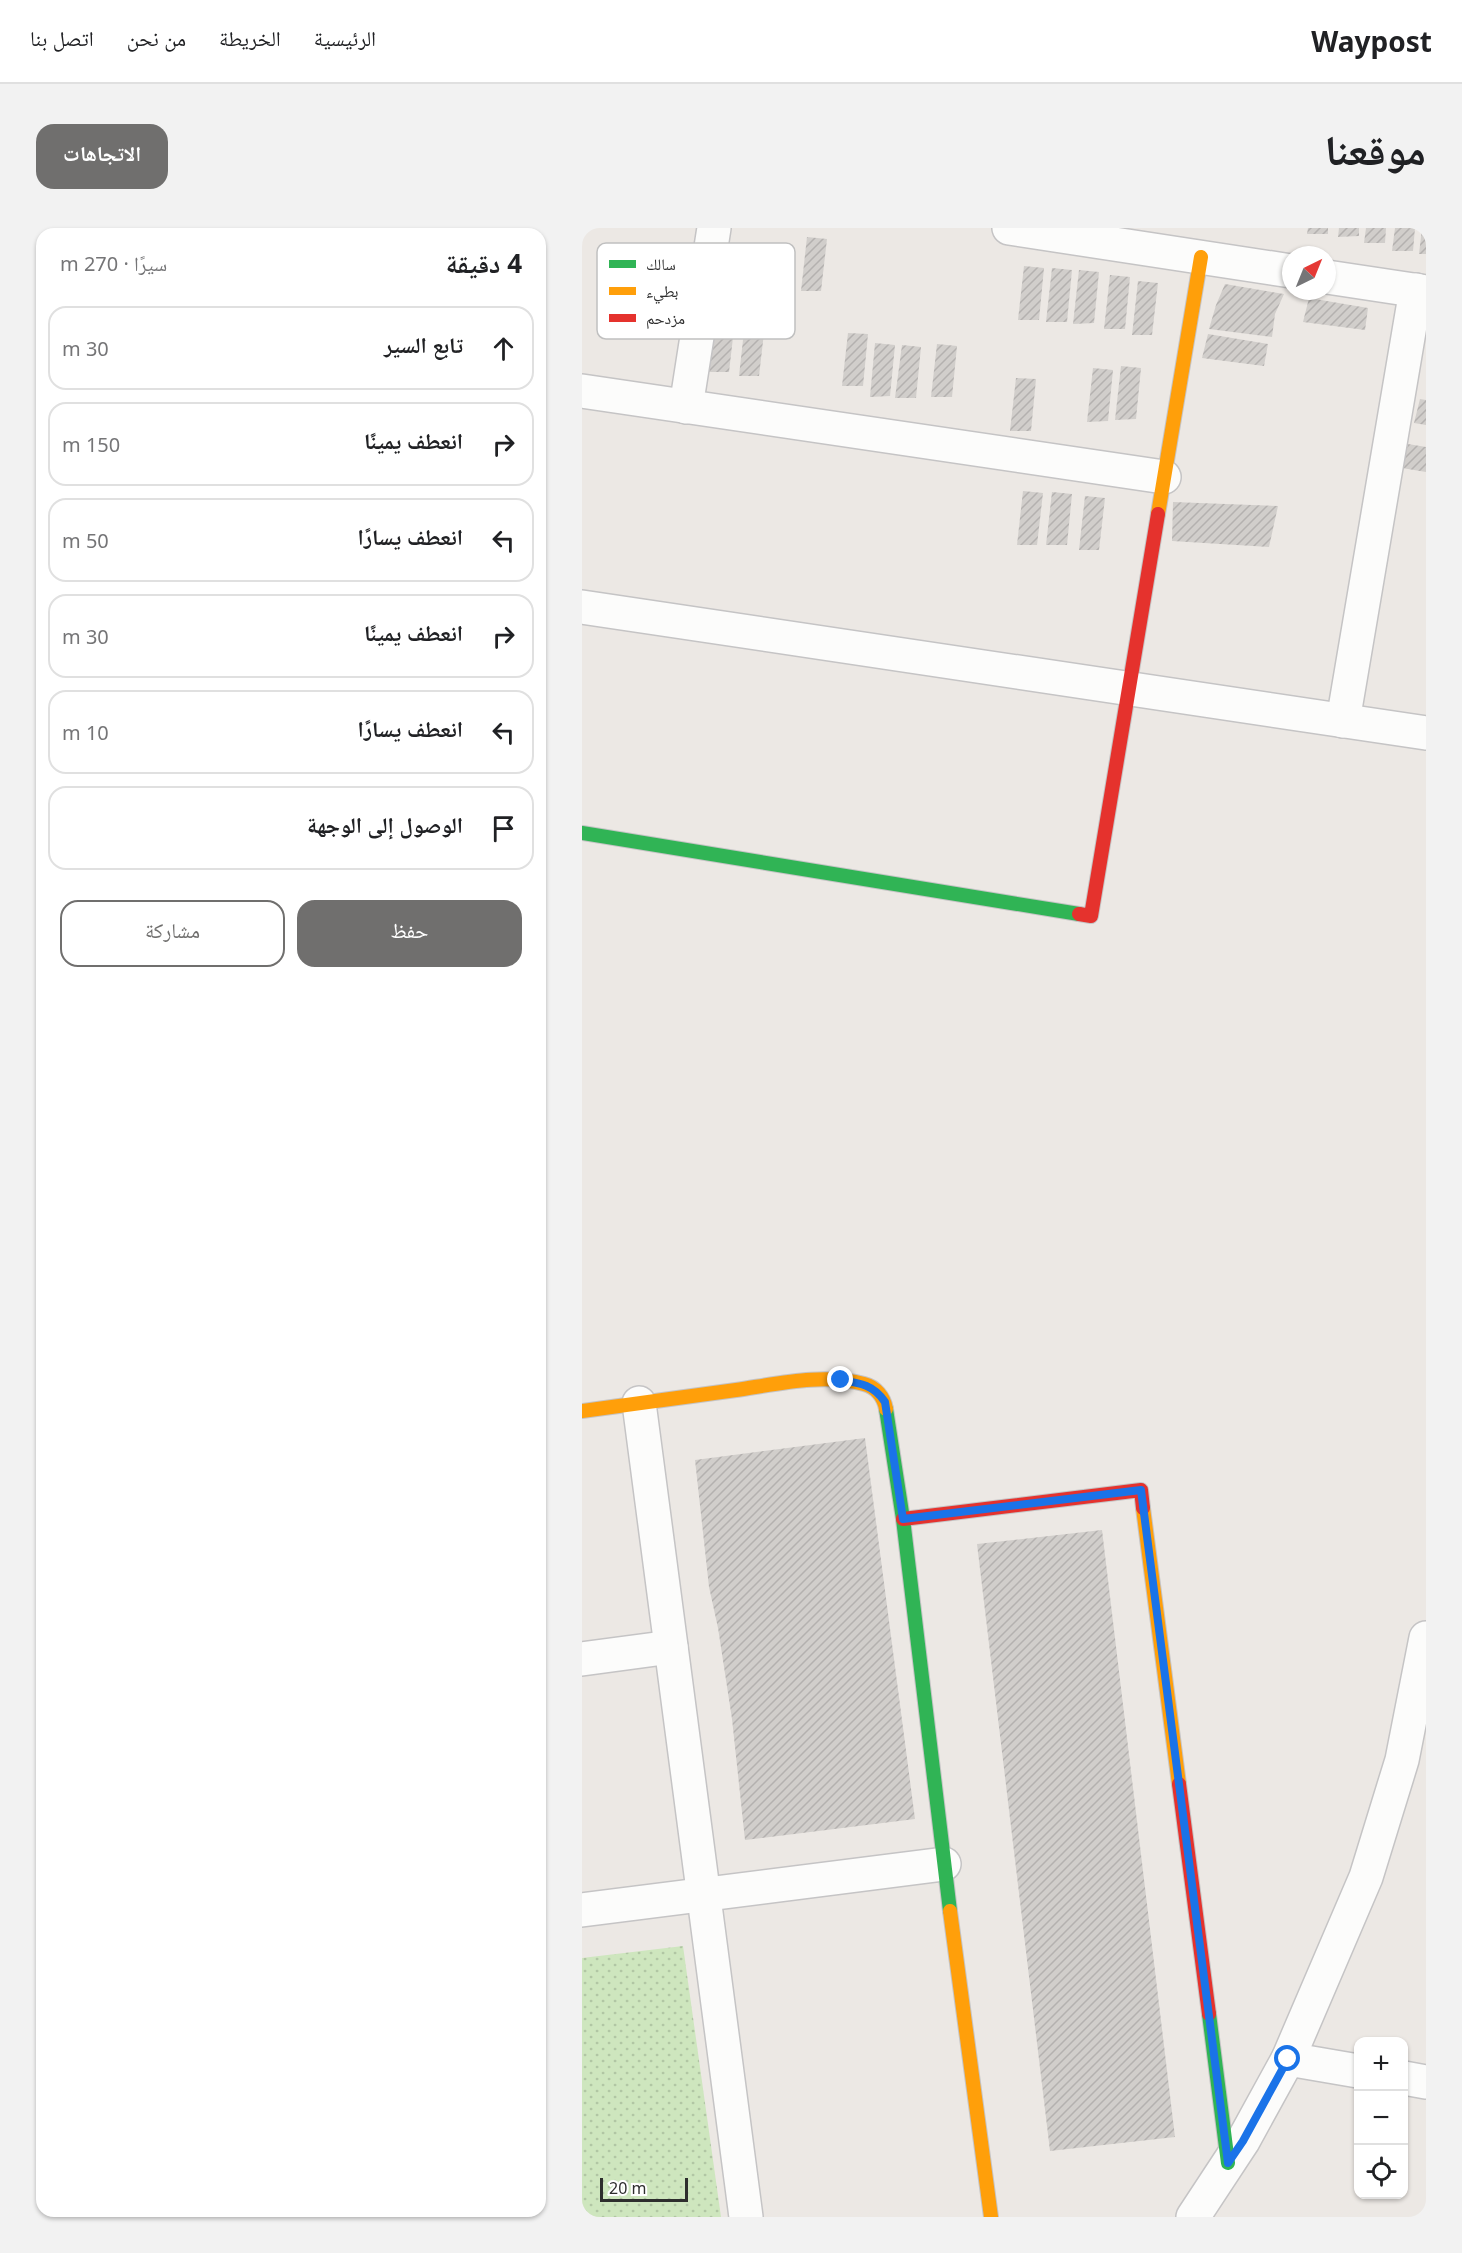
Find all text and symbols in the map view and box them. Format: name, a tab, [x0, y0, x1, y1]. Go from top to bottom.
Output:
text: Waypost	[1311, 22, 1432, 60]
text: اتصل بنا	[30, 24, 94, 52]
text: من نحن	[127, 24, 186, 52]
text: الخريطة	[219, 24, 281, 52]
text: الرئيسية	[314, 24, 376, 52]
text: موقعنا	[1325, 120, 1426, 177]
button: الاتجاهات	[36, 124, 168, 189]
legend	[597, 243, 795, 339]
text: 4 دقيقة	[446, 245, 522, 281]
north arrow	[1282, 246, 1336, 300]
text: سيرًا · 270 m	[60, 250, 167, 277]
text: سالك	[646, 253, 676, 275]
text: بطيء	[646, 280, 678, 304]
text: مزدحم	[646, 307, 685, 329]
text: تابع السير	[384, 329, 463, 359]
icon: ahead	[487, 332, 520, 365]
text: 30 m	[62, 335, 109, 362]
text: انعطف يمينًا	[364, 425, 463, 455]
icon: right	[487, 428, 520, 461]
text: 150 m	[62, 431, 120, 458]
text: انعطف يسارًا	[358, 521, 463, 551]
icon: left	[487, 524, 520, 557]
text: 50 m	[62, 527, 109, 554]
text: انعطف يمينًا	[364, 617, 463, 647]
icon: right	[487, 620, 520, 653]
text: 30 m	[62, 623, 109, 650]
text: انعطف يسارًا	[358, 713, 463, 743]
icon: left	[487, 716, 520, 749]
text: 10 m	[62, 719, 109, 746]
text: الوصول إلى الوجهة	[307, 809, 463, 839]
icon: arrive	[487, 812, 520, 845]
button: مشاركة	[60, 900, 285, 967]
button: حفظ	[297, 900, 522, 967]
route end	[827, 1366, 853, 1392]
map controls	[1354, 2037, 1408, 2199]
button: +	[1354, 2037, 1408, 2091]
route start	[1274, 2045, 1300, 2071]
button: −	[1354, 2091, 1408, 2145]
button: locate	[1354, 2145, 1408, 2199]
scale bar	[600, 2175, 688, 2202]
text: 20 m	[609, 2177, 646, 2199]

